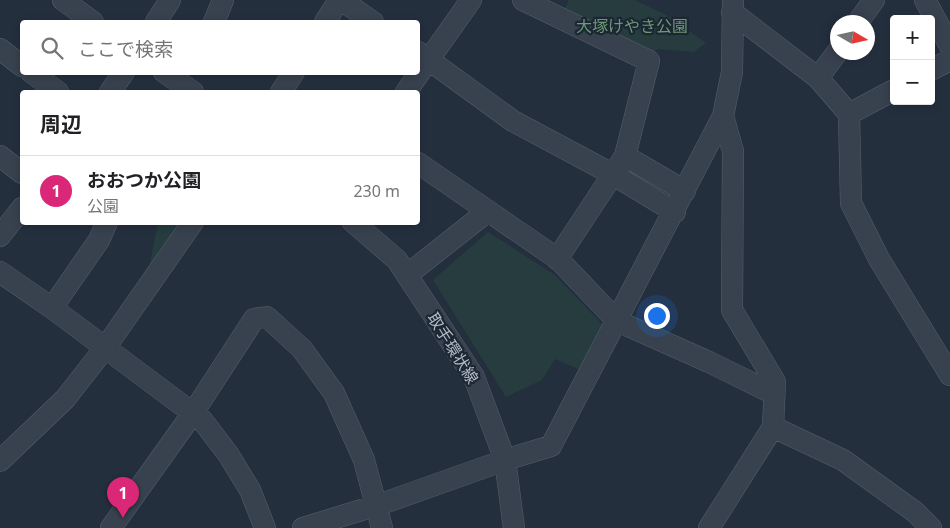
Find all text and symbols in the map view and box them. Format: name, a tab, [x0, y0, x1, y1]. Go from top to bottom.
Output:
park label: 大塚けやき公園	[576, 15, 688, 37]
north arrow	[830, 15, 875, 60]
map controls	[890, 15, 935, 105]
button: +	[890, 15, 935, 60]
search box	[20, 20, 420, 75]
icon: search	[38, 34, 66, 62]
text: ここで検索	[78, 36, 173, 62]
button: −	[890, 60, 935, 105]
text: 周辺	[40, 110, 82, 138]
text: おおつか公園	[87, 167, 201, 193]
text: 1	[51, 180, 61, 202]
text: 230 m	[353, 180, 400, 202]
text: 公園	[87, 195, 119, 217]
your location	[644, 303, 670, 329]
street label: 取手環状線	[422, 308, 484, 388]
pin: 1	[107, 477, 139, 518]

